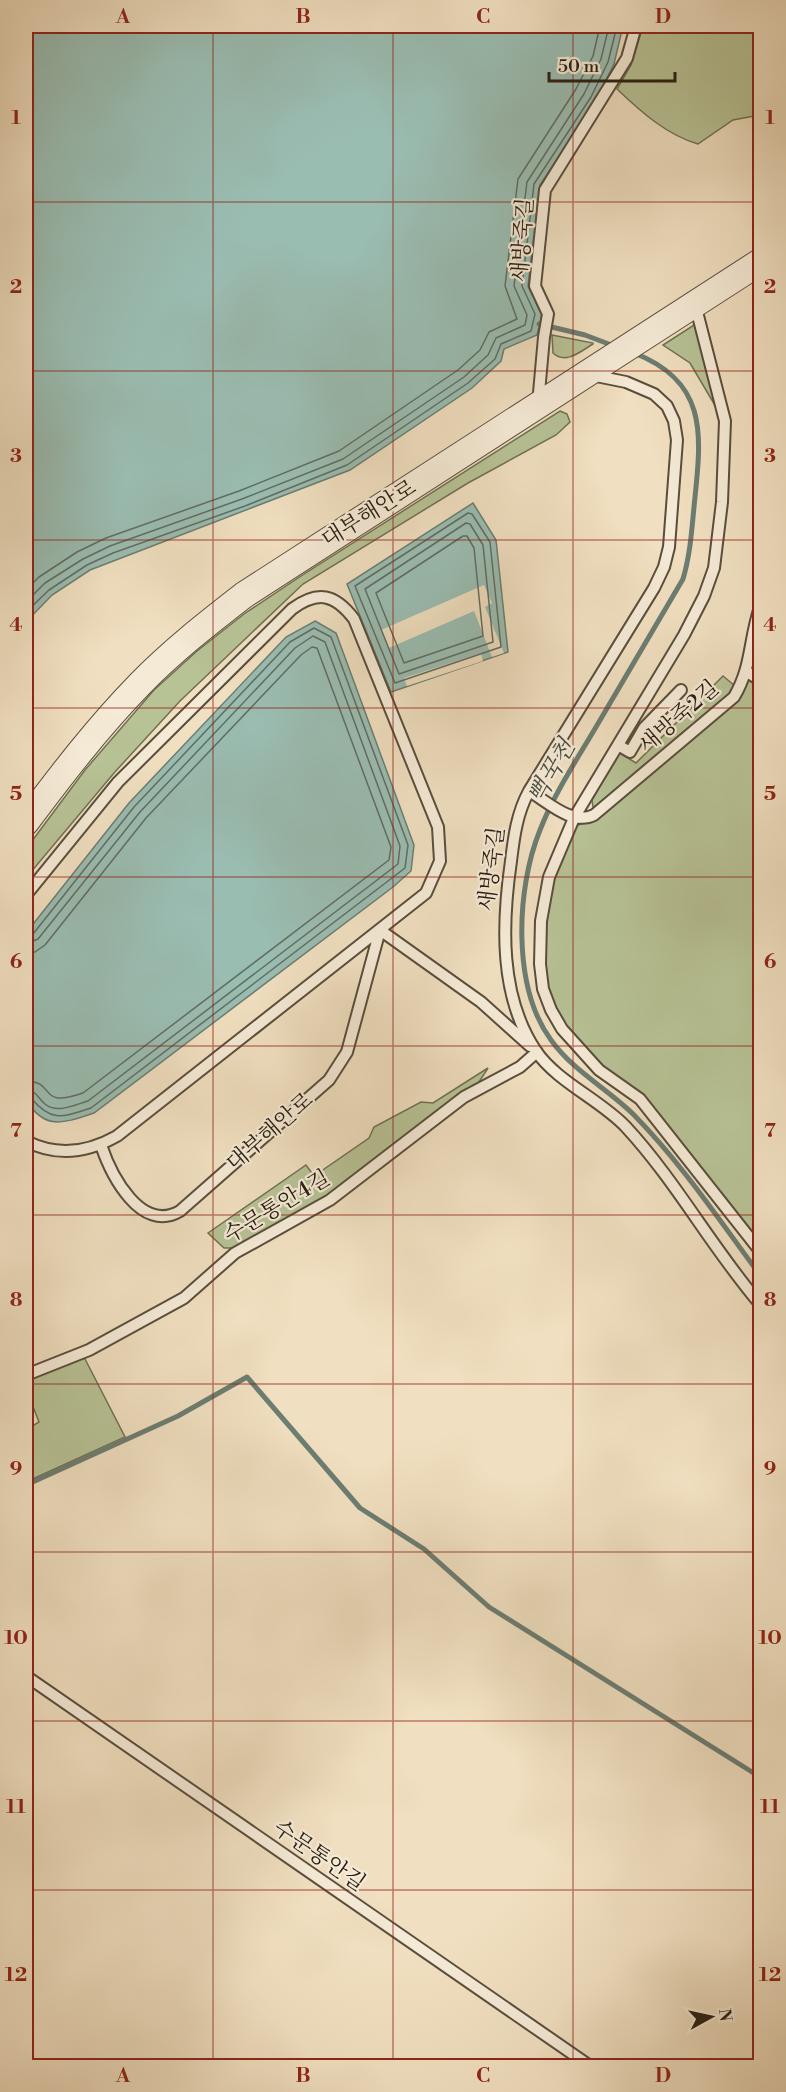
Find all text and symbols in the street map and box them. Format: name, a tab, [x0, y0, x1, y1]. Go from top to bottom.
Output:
text: A	[115, 5, 131, 30]
text: B	[295, 5, 311, 30]
text: C	[476, 5, 490, 30]
text: D	[655, 5, 671, 30]
scale bar	[549, 45, 675, 83]
text: 50 m	[558, 55, 600, 78]
text: 1	[11, 106, 21, 131]
text: 1	[765, 106, 775, 131]
street label: 새방죽길	[507, 197, 539, 283]
text: 2	[10, 275, 22, 300]
text: 2	[764, 275, 776, 300]
text: 3	[10, 444, 22, 469]
text: 3	[764, 444, 776, 469]
street label: 대부해안로	[317, 474, 421, 554]
text: 4	[9, 613, 23, 638]
text: 4	[763, 613, 777, 638]
street label: 새방죽2길	[633, 675, 725, 759]
water label: 뻑꾹천	[522, 733, 583, 810]
text: 5	[10, 782, 22, 807]
text: 5	[764, 782, 776, 807]
street label: 새방죽길	[473, 825, 511, 913]
text: 6	[10, 950, 23, 975]
text: 6	[764, 950, 777, 975]
street label: 대부해안로	[221, 1087, 319, 1177]
text: 7	[10, 1119, 22, 1144]
text: 7	[764, 1119, 776, 1144]
street label: 수문통안4길	[219, 1165, 335, 1249]
text: 8	[10, 1288, 23, 1313]
text: 8	[764, 1288, 777, 1313]
text: 9	[10, 1457, 22, 1482]
text: 9	[764, 1457, 776, 1482]
text: 10	[4, 1626, 28, 1651]
text: 10	[758, 1626, 782, 1651]
text: 11	[6, 1795, 26, 1820]
text: 11	[760, 1795, 780, 1820]
street label: 수문통안길	[268, 1814, 370, 1898]
text: 12	[5, 1963, 27, 1988]
text: 12	[759, 1963, 781, 1988]
north arrow	[681, 1987, 741, 2047]
text: N	[714, 2007, 736, 2023]
text: A	[115, 2064, 131, 2089]
text: B	[295, 2064, 311, 2089]
text: C	[476, 2064, 490, 2089]
text: D	[655, 2064, 671, 2089]

